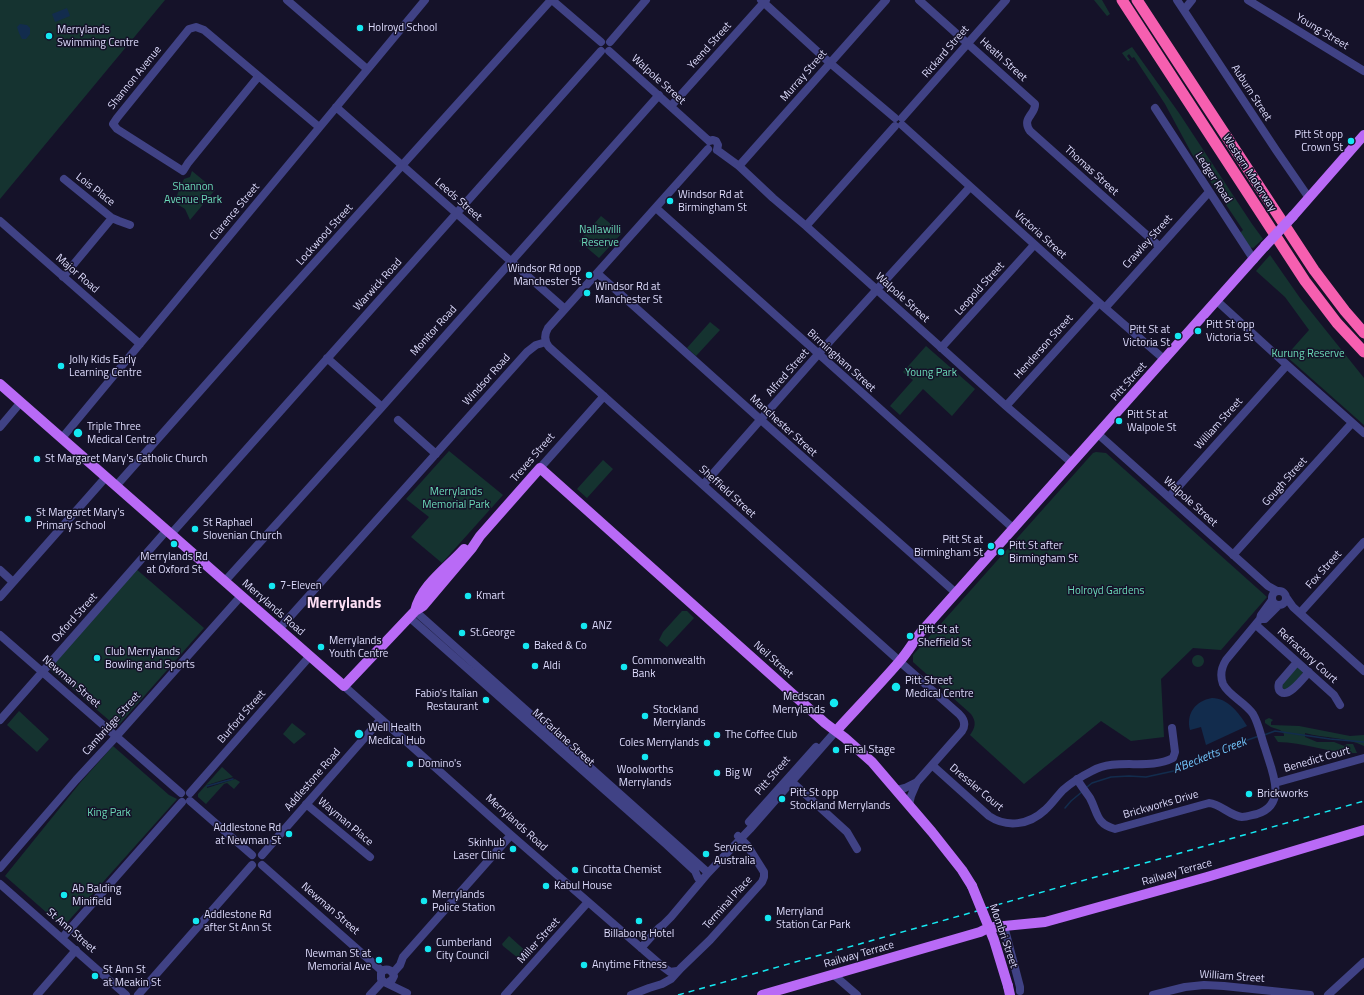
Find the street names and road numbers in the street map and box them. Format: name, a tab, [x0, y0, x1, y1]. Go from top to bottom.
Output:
street label: Young Street	[1293, 11, 1351, 53]
street label: Yeend Street	[685, 20, 735, 72]
street label: Rickard Street	[920, 23, 972, 81]
street label: Heath Street	[977, 35, 1029, 85]
street label: Shannon Avenue	[105, 44, 165, 112]
street label: Murray Street	[778, 47, 830, 105]
street label: Walpole Street	[628, 52, 688, 108]
street label: Auburn Street	[1228, 62, 1274, 124]
street label: Western Motorway	[1219, 132, 1279, 214]
street label: Thomas Street	[1061, 143, 1121, 199]
street label: Ledger Road	[1192, 150, 1234, 206]
street label: Lois Place	[73, 171, 117, 209]
street label: Leeds Street	[432, 176, 484, 224]
street label: Clarence Street	[207, 181, 263, 243]
street label: Lockwood Street	[294, 202, 356, 268]
street label: Victoria Street	[1011, 208, 1069, 262]
street label: Crawley Street	[1120, 212, 1176, 272]
street label: Major Road	[53, 252, 101, 296]
street label: Warwick Road	[351, 256, 405, 314]
street label: Leopold Street	[953, 260, 1007, 318]
street label: Walpole Street	[872, 270, 932, 326]
street label: Monitor Road	[408, 303, 460, 359]
street label: Henderson Street	[1012, 312, 1076, 382]
street label: Birmingham Street	[804, 327, 878, 395]
street label: Alfred Street	[764, 347, 812, 399]
street label: Windsor Road	[460, 351, 514, 409]
street label: Pitt Street	[1108, 360, 1150, 404]
street label: Manchester Street	[747, 392, 819, 460]
street label: William Street	[1192, 395, 1246, 453]
street label: Treves Street	[508, 431, 558, 485]
street label: Gough Street	[1260, 455, 1310, 509]
street label: Sheffield Street	[696, 463, 758, 521]
street label: Walpole Street	[1160, 474, 1220, 530]
street label: Fox Street	[1303, 548, 1345, 592]
street label: Merrylands Road	[239, 577, 307, 639]
street label: Oxford Street	[49, 591, 101, 645]
street label: Refractory Court	[1274, 626, 1340, 686]
street label: Neil Street	[751, 639, 795, 681]
street label: Newman Street	[39, 653, 103, 711]
street label: Burford Street	[215, 688, 269, 746]
street label: Cambridge Street	[80, 690, 144, 758]
street label: McFarlane Street	[529, 707, 597, 769]
street label: Benedict Court	[1282, 744, 1352, 776]
street label: Addlestone Road	[282, 746, 344, 814]
street label: Pitt Street	[752, 754, 794, 798]
street label: Dressler Court	[946, 762, 1006, 814]
street label: Brickworks Drive	[1122, 788, 1200, 822]
street label: Merrylands Road	[482, 792, 550, 854]
street label: Wayman Place	[315, 795, 375, 849]
street label: Railway Terrace	[1140, 857, 1214, 889]
street label: Terminal Place	[701, 874, 755, 932]
street label: Newman Street	[298, 880, 362, 938]
street label: Mombri Street	[986, 902, 1020, 970]
street label: St Ann Street	[44, 906, 98, 956]
street label: Miller Street	[515, 915, 563, 967]
street label: Railway Terrace	[822, 939, 896, 971]
street label: William Street	[1199, 968, 1265, 986]

